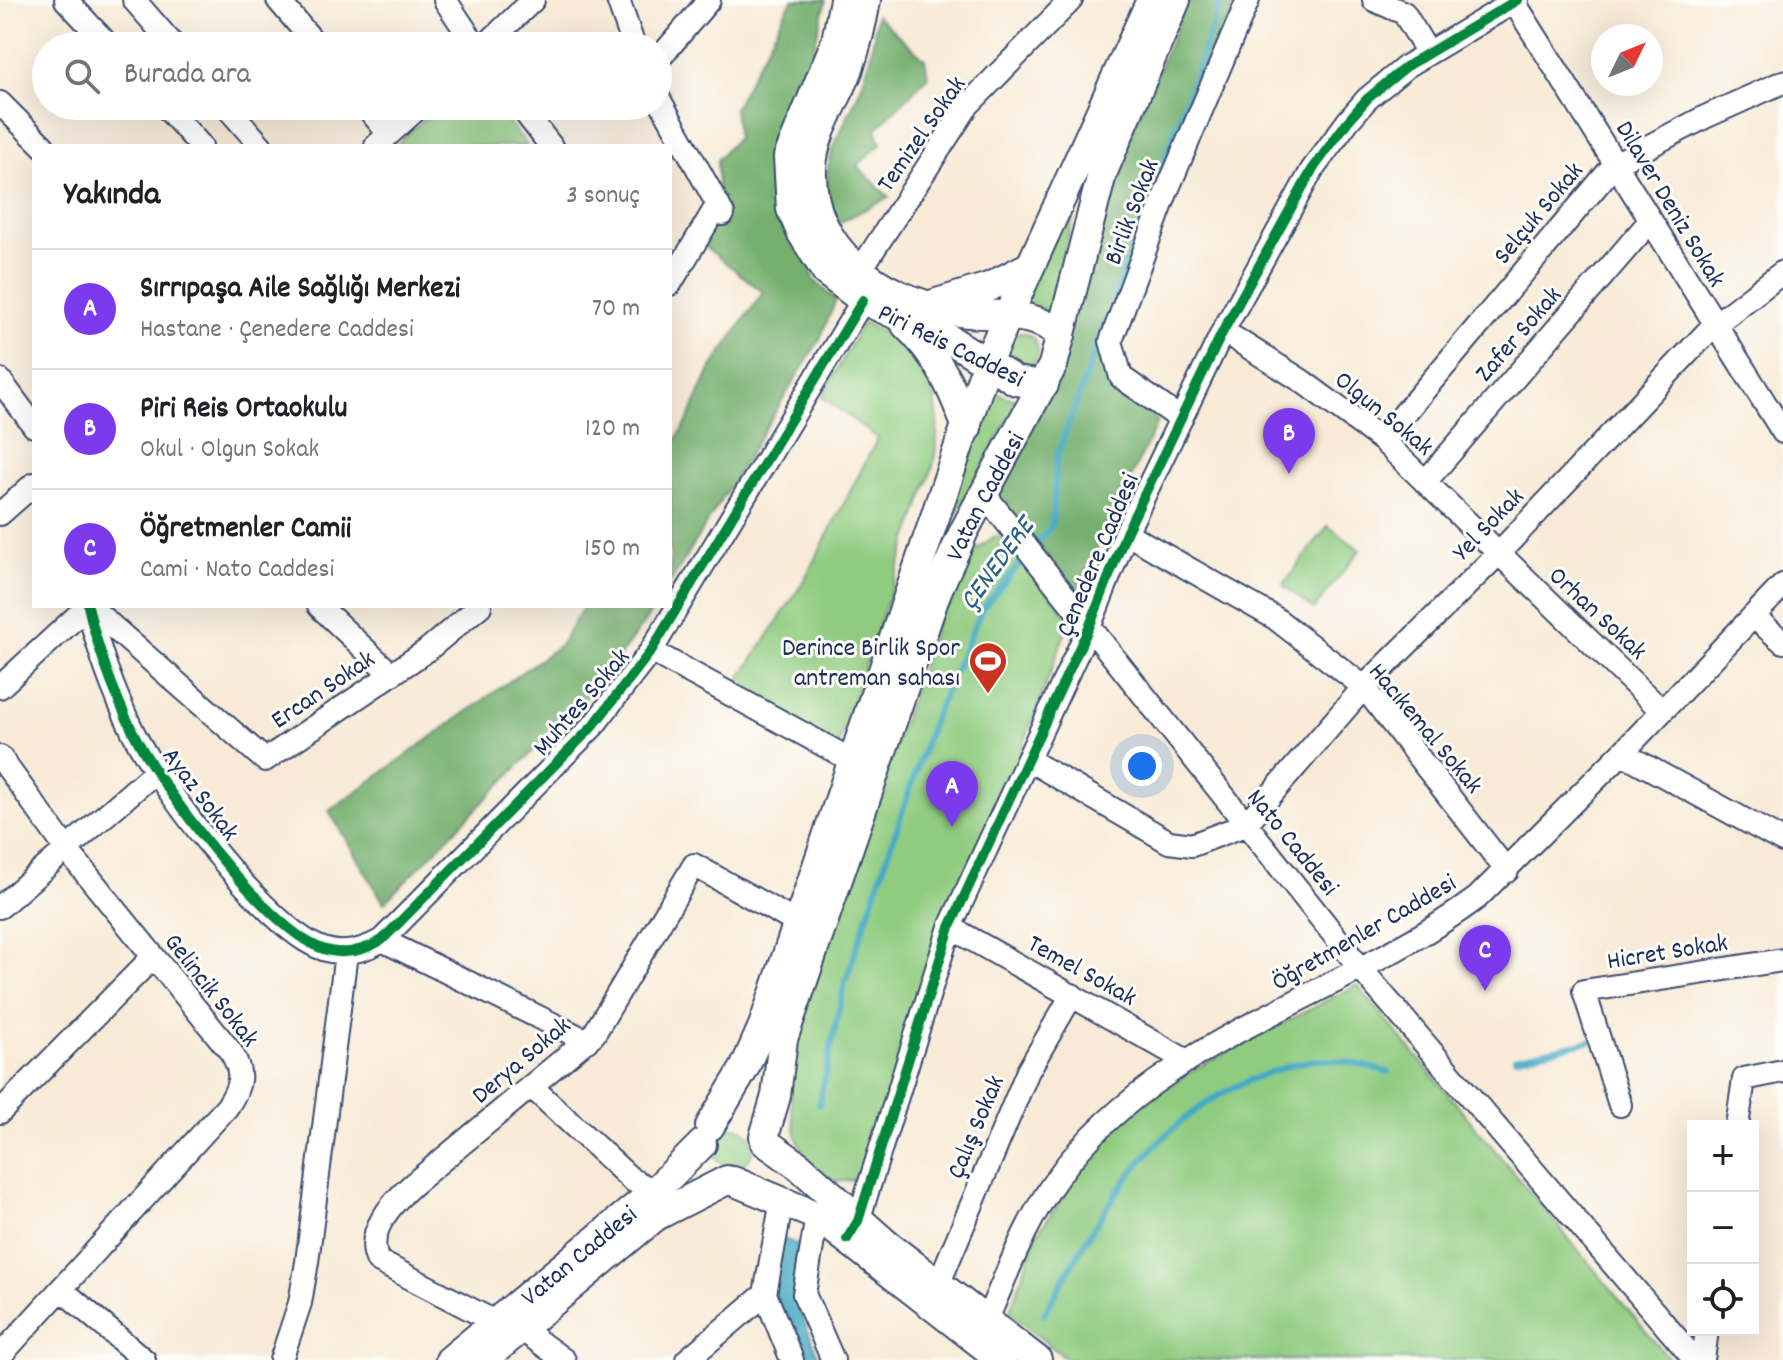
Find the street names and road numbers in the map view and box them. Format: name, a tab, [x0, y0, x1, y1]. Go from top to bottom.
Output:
street label: Temizel Sokak	[869, 69, 977, 201]
street label: Dilaver Deniz Sokak	[1605, 115, 1733, 295]
street label: Birlik Sokak	[1096, 154, 1170, 271]
street label: Selçuk Sokak	[1486, 155, 1594, 274]
street label: Zafer Sokak	[1467, 279, 1572, 391]
street label: Piri Reis Caddesi	[871, 296, 1030, 399]
street label: Olgun Sokak	[1325, 363, 1440, 466]
street label: Vatan Caddesi	[938, 426, 1036, 568]
street label: Çenedere Caddesi	[1048, 468, 1150, 643]
street label: Yel Sokak	[1445, 480, 1534, 571]
street label: Orhan Sokak	[1539, 559, 1654, 670]
street label: Muhtes Sokak	[525, 641, 640, 766]
street label: Ercan Sokak	[264, 642, 383, 739]
street label: Hacıkemal Sokak	[1358, 655, 1490, 803]
street label: Ayaz Sokak	[152, 740, 247, 850]
street label: Nato Caddesi	[1236, 782, 1346, 905]
street label: Öğretmenler Caddesi	[1266, 866, 1464, 1002]
street label: Gelincik Sokak	[154, 926, 267, 1056]
street label: Hicret Sokak	[1605, 926, 1731, 981]
street label: Temel Sokak	[1020, 927, 1143, 1017]
street label: Derya Sokak	[464, 1009, 580, 1114]
street label: Çalış Sokak	[939, 1070, 1016, 1185]
street label: Vatan Caddesi	[514, 1198, 647, 1316]

